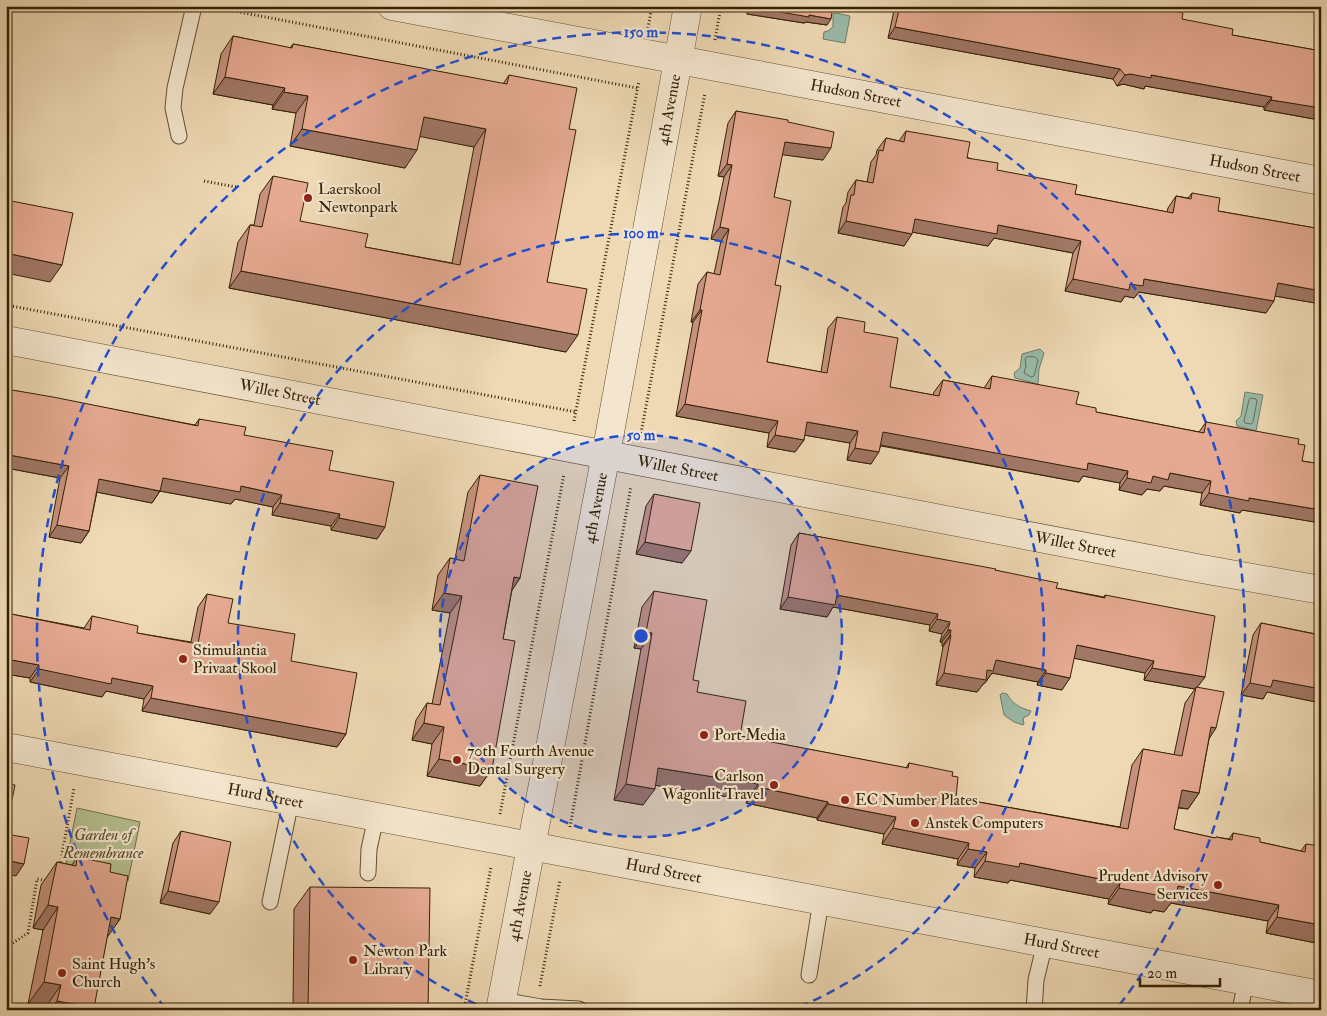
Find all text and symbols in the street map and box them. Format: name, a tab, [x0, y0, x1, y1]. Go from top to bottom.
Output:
text: 150 m	[624, 23, 658, 42]
street label: 4th Avenue	[653, 72, 685, 147]
street label: Hudson Street	[809, 75, 903, 112]
street label: Hudson Street	[1208, 150, 1302, 187]
place label: Laerskool Newtonpark	[318, 179, 398, 218]
marker: Laerskool Newtonpark	[302, 192, 314, 204]
text: 100 m	[623, 224, 659, 243]
street label: Willet Street	[237, 375, 322, 410]
text: 50 m	[627, 426, 656, 445]
street label: Willet Street	[634, 451, 720, 486]
street label: 4th Avenue	[579, 471, 612, 545]
street label: Willet Street	[1032, 527, 1118, 562]
centre of rings	[632, 627, 650, 645]
place label: Stimulantia Privaat Skool	[193, 640, 277, 678]
marker: Stimulantia Privaat Skool	[177, 653, 189, 665]
place label: Port Media	[714, 725, 786, 745]
marker: Port Media	[698, 729, 710, 741]
place label: 70th Fourth Avenue Dental Surgery	[467, 741, 595, 779]
marker: 70th Fourth Avenue Dental Surgery	[451, 754, 463, 766]
place label: Carlson Wagonlit Travel	[661, 766, 764, 804]
street label: Hurd Street	[226, 779, 305, 813]
marker: Carlson Wagonlit Travel	[768, 779, 780, 791]
place label: EC Number Plates	[855, 790, 977, 810]
marker: EC Number Plates	[839, 794, 851, 806]
place label: Anstek Computers	[924, 813, 1043, 834]
marker: Anstek Computers	[909, 817, 921, 829]
park label: Garden of Remembrance	[62, 825, 144, 863]
street label: Hurd Street	[624, 854, 703, 888]
place label: Prudent Advisory Services	[1098, 866, 1209, 904]
street label: 4th Avenue	[503, 868, 536, 943]
marker: Prudent Advisory Services	[1212, 879, 1224, 891]
street label: Hurd Street	[1022, 929, 1101, 963]
place label: Newton Park Library	[363, 941, 447, 979]
place label: Saint Hugh's Church	[72, 954, 155, 992]
marker: Newton Park Library	[347, 954, 359, 966]
scale bar	[1140, 956, 1220, 988]
text: 20 m	[1147, 964, 1177, 983]
marker: Saint Hugh's Church	[56, 967, 68, 979]

